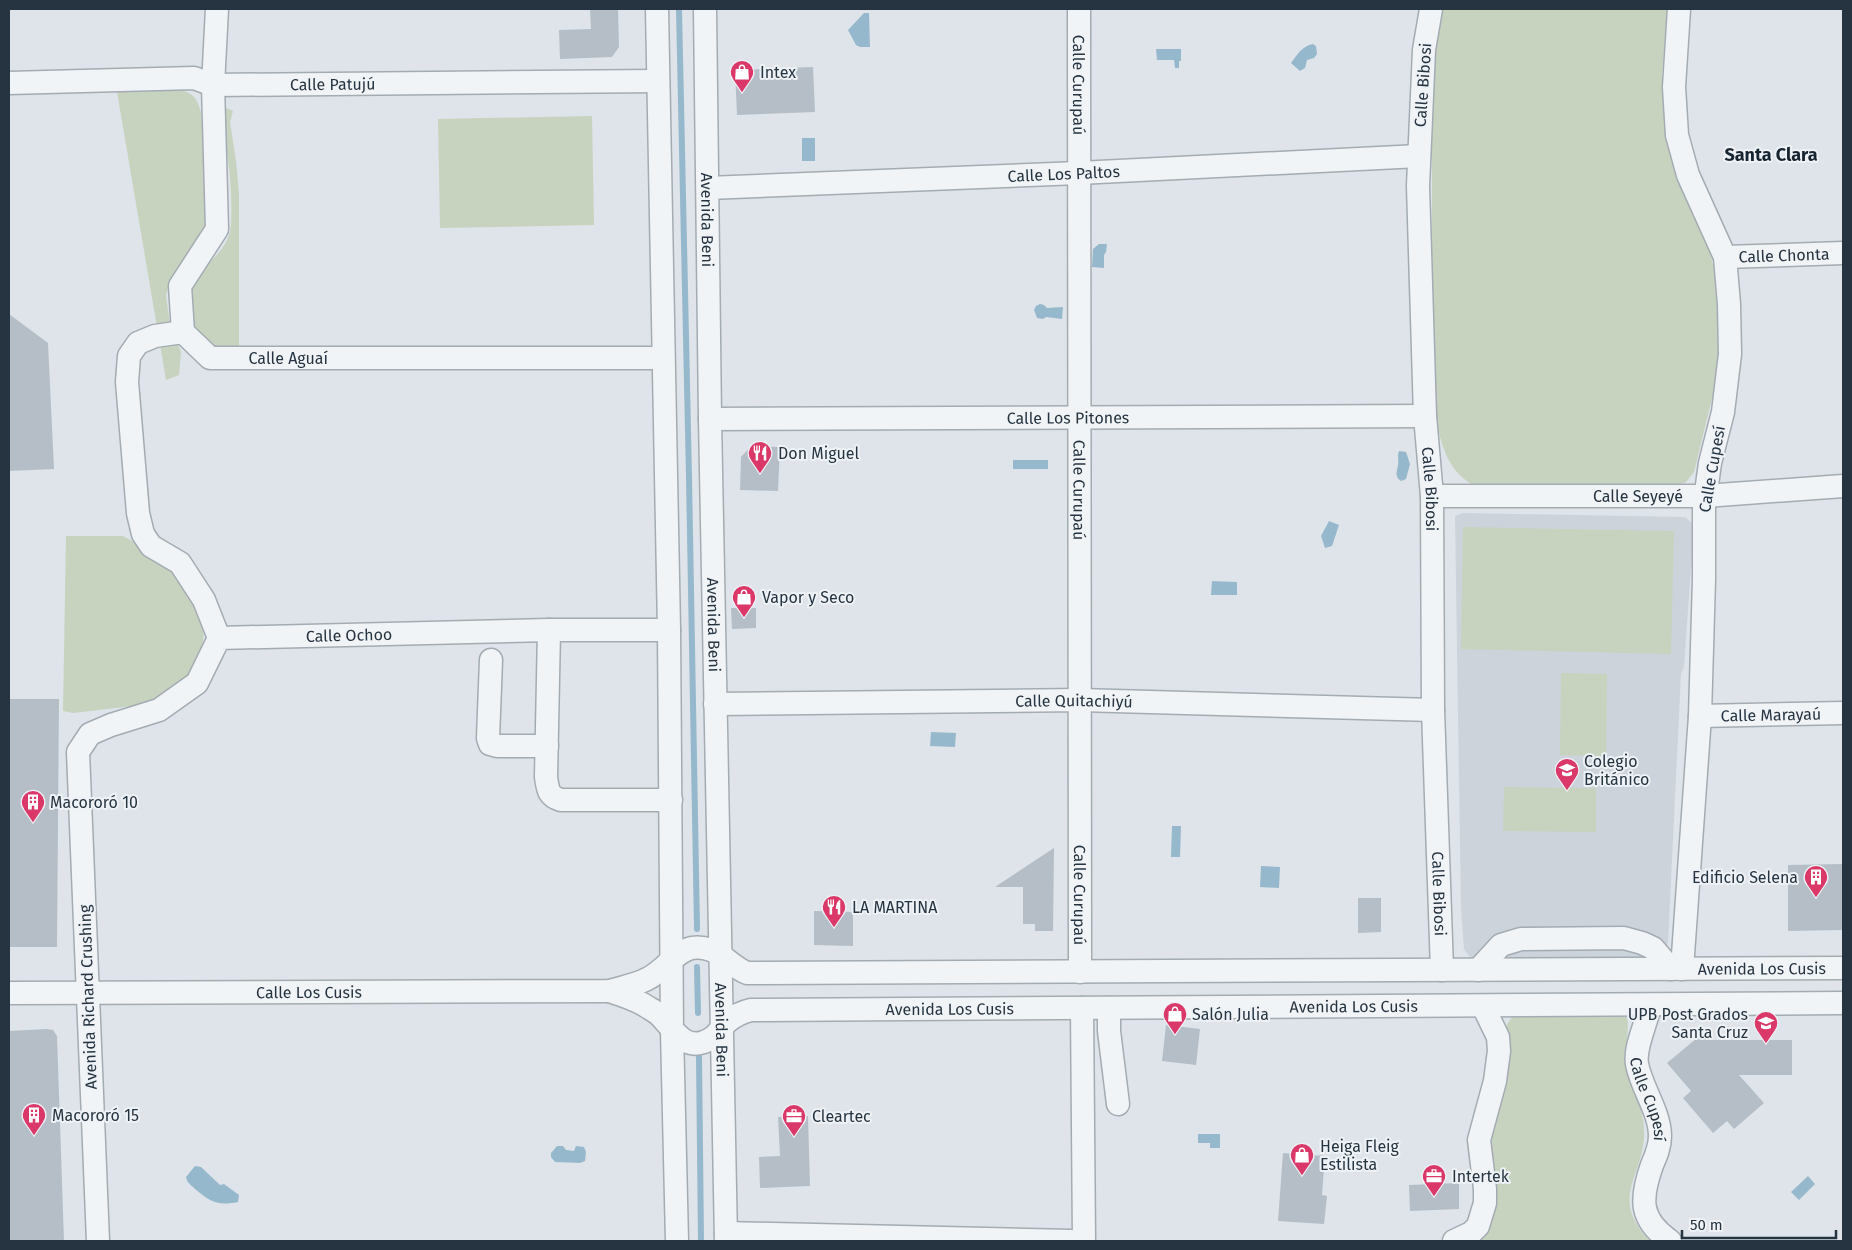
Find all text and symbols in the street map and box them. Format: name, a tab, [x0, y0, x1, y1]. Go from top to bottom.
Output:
street label: Calle Curupaú	[1070, 35, 1089, 135]
street label: Calle Bibosi	[1411, 42, 1435, 128]
shop icon: Intex	[729, 59, 755, 93]
place label: Intex	[760, 63, 796, 82]
street label: Calle Patujú	[290, 74, 376, 94]
district label: Santa Clara	[1724, 144, 1818, 166]
street label: Calle Los Paltos	[1007, 161, 1120, 185]
street label: Avenida Beni	[697, 173, 718, 267]
street label: Calle Chonta	[1738, 244, 1830, 266]
street label: Calle Aguaí	[249, 349, 329, 368]
street label: Calle Los Pitones	[1007, 408, 1129, 427]
street label: Calle Cupesí	[1695, 424, 1729, 514]
restaurant icon: Don Miguel	[747, 440, 773, 474]
street label: Calle Curupaú	[1070, 440, 1089, 540]
place label: Don Miguel	[778, 444, 859, 463]
street label: Calle Bibosi	[1418, 446, 1442, 531]
street label: Calle Seyeyé	[1593, 487, 1683, 506]
street label: Avenida Beni	[704, 577, 724, 672]
shop icon: Vapor y Seco	[731, 584, 757, 618]
place label: Vapor y Seco	[762, 588, 854, 607]
street label: Calle Ochoo	[306, 624, 393, 645]
street label: Calle Quitachiyú	[1015, 690, 1133, 711]
street label: Calle Marayaú	[1721, 704, 1821, 725]
place label: Colegio Británico	[1584, 752, 1649, 789]
school or university icon: Colegio Británico	[1554, 757, 1580, 791]
building icon: Macororó 10	[20, 789, 46, 823]
place label: Macororó 10	[50, 793, 138, 812]
street label: Calle Curupaú	[1070, 845, 1089, 945]
street label: Calle Bibosi	[1428, 851, 1450, 936]
building icon: Edificio Selena	[1803, 864, 1829, 898]
place label: Edificio Selena	[1692, 868, 1798, 887]
restaurant icon: LA MARTINA	[821, 894, 847, 928]
place label: LA MARTINA	[852, 898, 938, 917]
street label: Avenida Richard Crushing	[75, 904, 101, 1090]
street label: Avenida Los Cusis	[1698, 959, 1826, 978]
street label: Calle Los Cusis	[256, 982, 362, 1002]
street label: Avenida Beni	[711, 982, 732, 1077]
street label: Avenida Los Cusis	[1289, 996, 1418, 1016]
street label: Avenida Los Cusis	[885, 999, 1014, 1019]
shop icon: Salón Julia	[1162, 1001, 1188, 1035]
place label: Salón Julia	[1192, 1005, 1269, 1024]
place label: UPB Post Grados Santa Cruz	[1628, 1005, 1748, 1042]
school or university icon: UPB Post Grados Santa Cruz	[1753, 1010, 1779, 1044]
street label: Calle Cupesí	[1627, 1056, 1670, 1142]
building icon: Macororó 15	[21, 1102, 47, 1136]
office icon: Cleartec	[781, 1103, 807, 1137]
place label: Macororó 15	[52, 1106, 139, 1125]
place label: Cleartec	[812, 1107, 871, 1126]
place label: Heiga Fleig Estilista	[1320, 1137, 1400, 1174]
shop icon: Heiga Fleig Estilista	[1289, 1142, 1315, 1176]
office icon: Intertek	[1421, 1163, 1447, 1197]
place label: Intertek	[1452, 1167, 1510, 1186]
scale bar	[1682, 1208, 1836, 1240]
text: 50 m	[1690, 1216, 1723, 1234]

